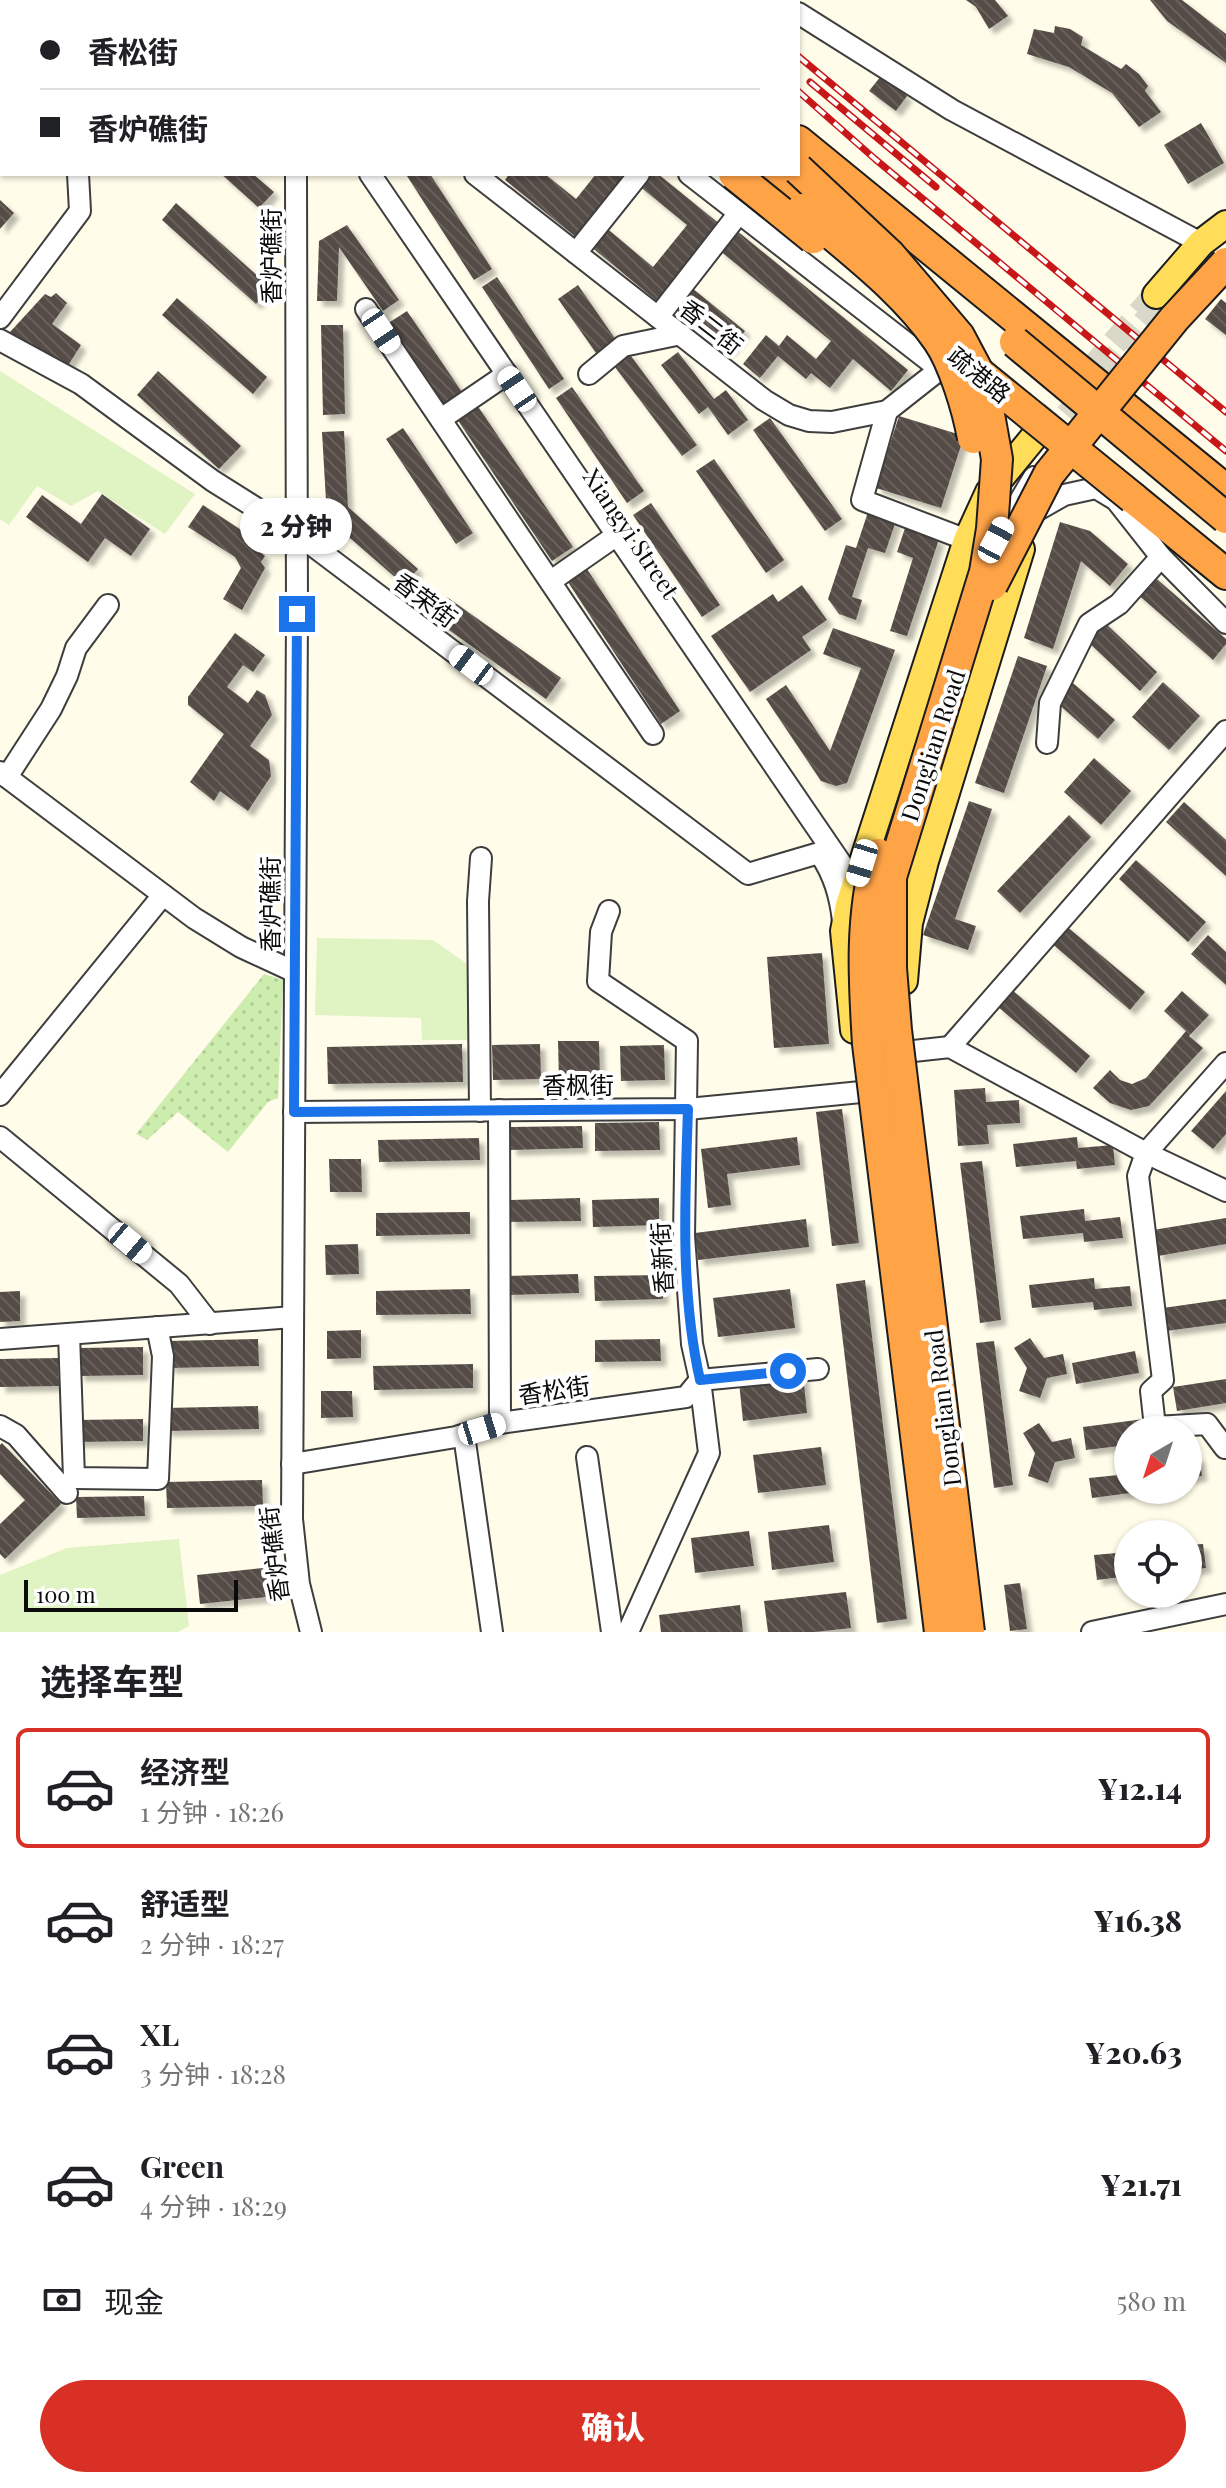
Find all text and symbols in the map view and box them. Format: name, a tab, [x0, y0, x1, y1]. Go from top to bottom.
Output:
text: 香松街	[88, 31, 178, 71]
text: 香炉礁街	[88, 108, 208, 148]
street label: 香炉礁街	[254, 208, 286, 304]
street label: 香二街	[674, 291, 750, 361]
car	[358, 304, 404, 358]
street label: 疏港路	[942, 339, 1018, 409]
car	[494, 362, 540, 416]
street label: Xiangyi Street	[577, 462, 688, 605]
callout: 2 分钟	[241, 498, 353, 554]
text: 2 分钟	[260, 508, 332, 543]
car	[974, 513, 1018, 567]
street label: 香荣街	[388, 565, 464, 633]
route end	[279, 596, 315, 632]
car	[445, 641, 497, 689]
street label: Donglian Road	[892, 665, 972, 825]
car	[844, 837, 880, 889]
street label: 香炉礁街	[253, 856, 285, 952]
street label: 香枫街	[542, 1068, 614, 1100]
car	[104, 1218, 156, 1268]
street label: 香新街	[643, 1221, 679, 1295]
street label: Donglian Road	[916, 1328, 968, 1488]
route start	[770, 1353, 806, 1389]
street label: 香松街	[516, 1368, 592, 1410]
car	[456, 1411, 508, 1447]
north arrow	[1114, 1416, 1202, 1504]
map controls	[1114, 1416, 1202, 1608]
street label: 香炉礁街	[251, 1504, 295, 1604]
button: locate	[1114, 1520, 1202, 1608]
scale bar	[24, 1576, 238, 1612]
text: 100 m	[36, 1579, 96, 1609]
text: 选择车型	[40, 1656, 184, 1704]
text: 经济型	[140, 1751, 230, 1791]
icon: car	[44, 1752, 116, 1824]
text: ¥12.14	[1097, 1768, 1182, 1808]
text: 1 分钟 · 18:26	[140, 1794, 284, 1829]
text: 舒适型	[140, 1883, 230, 1923]
icon: car	[44, 1884, 116, 1956]
text: ¥16.38	[1093, 1900, 1182, 1940]
text: 2 分钟 · 18:27	[140, 1926, 284, 1961]
text: XL	[140, 2014, 179, 2054]
icon: car	[44, 2016, 116, 2088]
text: ¥20.63	[1085, 2032, 1182, 2072]
text: 3 分钟 · 18:28	[140, 2056, 286, 2091]
text: Green	[140, 2146, 224, 2186]
icon: car	[44, 2148, 116, 2220]
text: ¥21.71	[1100, 2164, 1182, 2204]
text: 4 分钟 · 18:29	[140, 2188, 287, 2223]
icon: cash	[40, 2278, 84, 2322]
text: 现金	[104, 2281, 164, 2321]
text: 580 m	[1117, 2283, 1186, 2318]
button: 确认	[40, 2380, 1186, 2472]

